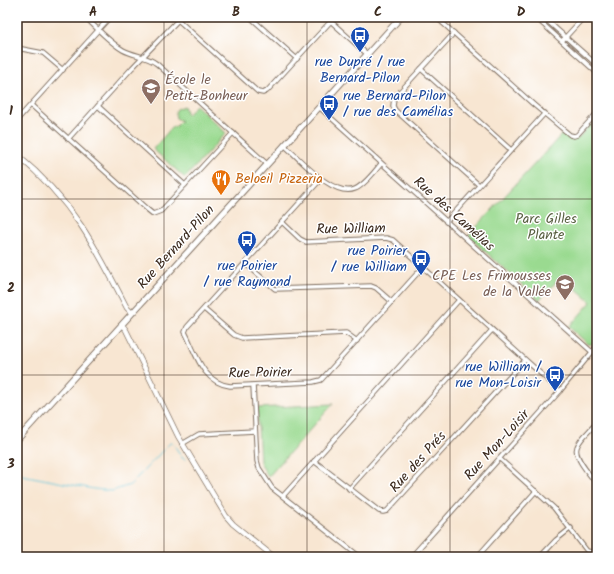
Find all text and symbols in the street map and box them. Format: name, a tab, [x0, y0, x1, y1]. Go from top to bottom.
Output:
text: A	[89, 2, 97, 23]
text: B	[232, 2, 240, 23]
text: C	[374, 2, 382, 23]
text: D	[517, 2, 526, 23]
bus stop icon: rue Dupré / rue Bernard-Pilon	[349, 25, 371, 53]
place label: rue Dupré / rue Bernard-Pilon	[315, 51, 406, 89]
place label: École le Petit-Bonheur	[165, 69, 249, 107]
school or university icon: École le Petit-Bonheur	[140, 77, 162, 105]
place label: rue Bernard-Pilon / rue des Camélias	[343, 85, 453, 123]
bus stop icon: rue Bernard-Pilon / rue des Camélias	[318, 93, 340, 121]
text: 1	[9, 101, 13, 122]
restaurant icon: Beloeil Pizzeria	[210, 168, 232, 196]
place label: Beloeil Pizzeria	[235, 168, 323, 190]
street label: Rue des Camélias	[408, 171, 500, 257]
street label: Rue Bernard-Pilon	[132, 200, 220, 294]
park label: Parc Gilles Plante	[515, 208, 577, 246]
street label: Rue William	[316, 217, 386, 241]
bus stop icon: rue Poirier / rue Raymond	[236, 229, 258, 257]
place label: rue Poirier / rue William	[331, 240, 408, 278]
bus stop icon: rue Poirier / rue William	[410, 248, 432, 276]
place label: rue Poirier / rue Raymond	[203, 255, 292, 293]
place label: CPE Les Frimousses de la Vallée	[432, 265, 552, 303]
school or university icon: CPE Les Frimousses de la Vallée	[554, 273, 576, 301]
text: 2	[7, 278, 15, 299]
place label: rue William / rue Mon-Loisir	[455, 356, 542, 394]
street label: Rue Poirier	[228, 361, 293, 385]
bus stop icon: rue William / rue Mon-Loisir	[544, 364, 566, 392]
street label: Rue Mon-Loisir	[459, 403, 536, 486]
street label: Rue des Prés	[384, 426, 452, 498]
text: 3	[6, 454, 15, 475]

